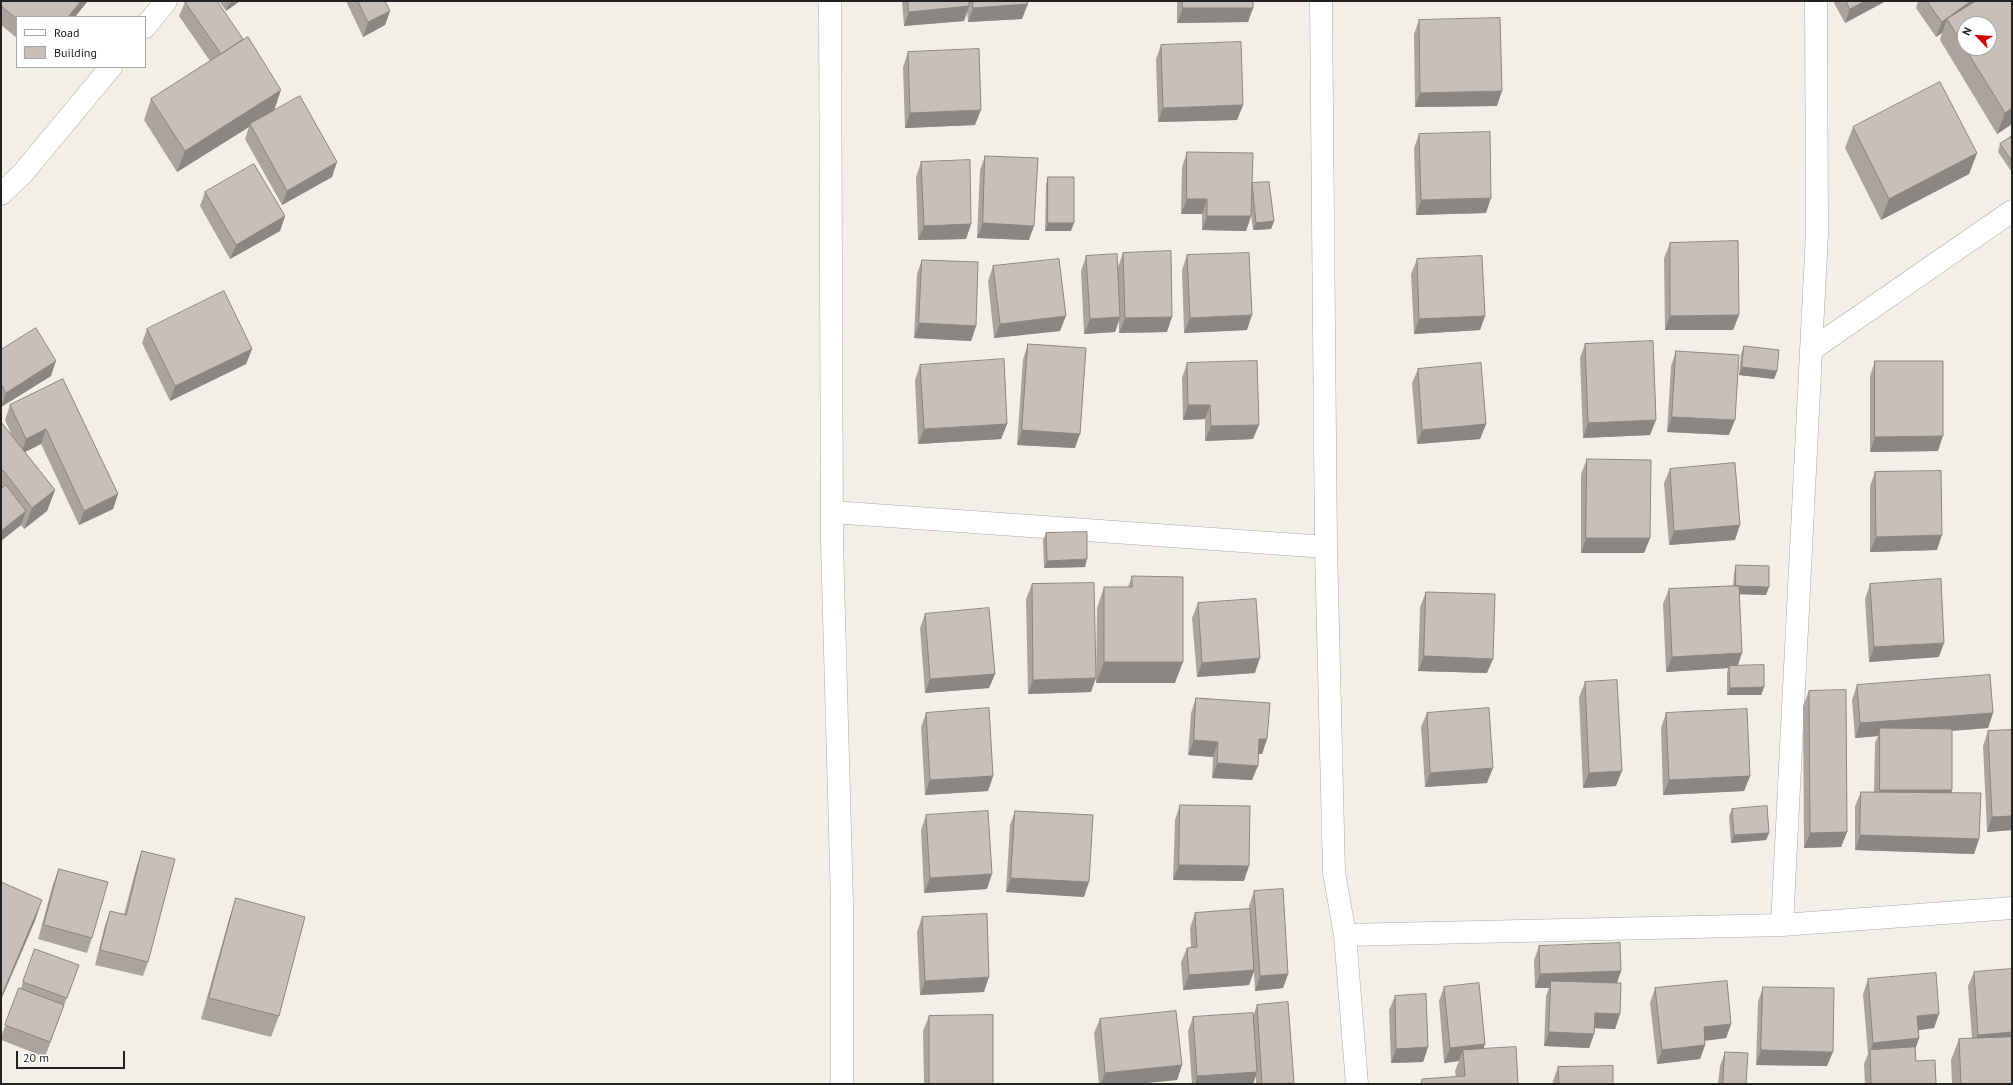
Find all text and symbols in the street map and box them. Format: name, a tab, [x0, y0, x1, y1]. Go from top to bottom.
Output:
legend	[16, 16, 146, 68]
north arrow	[1957, 16, 1997, 56]
text: Road	[54, 25, 79, 40]
text: N	[1959, 25, 1975, 38]
text: Building	[54, 45, 97, 60]
scale bar	[18, 1043, 127, 1069]
text: 20 m	[23, 1050, 49, 1065]

